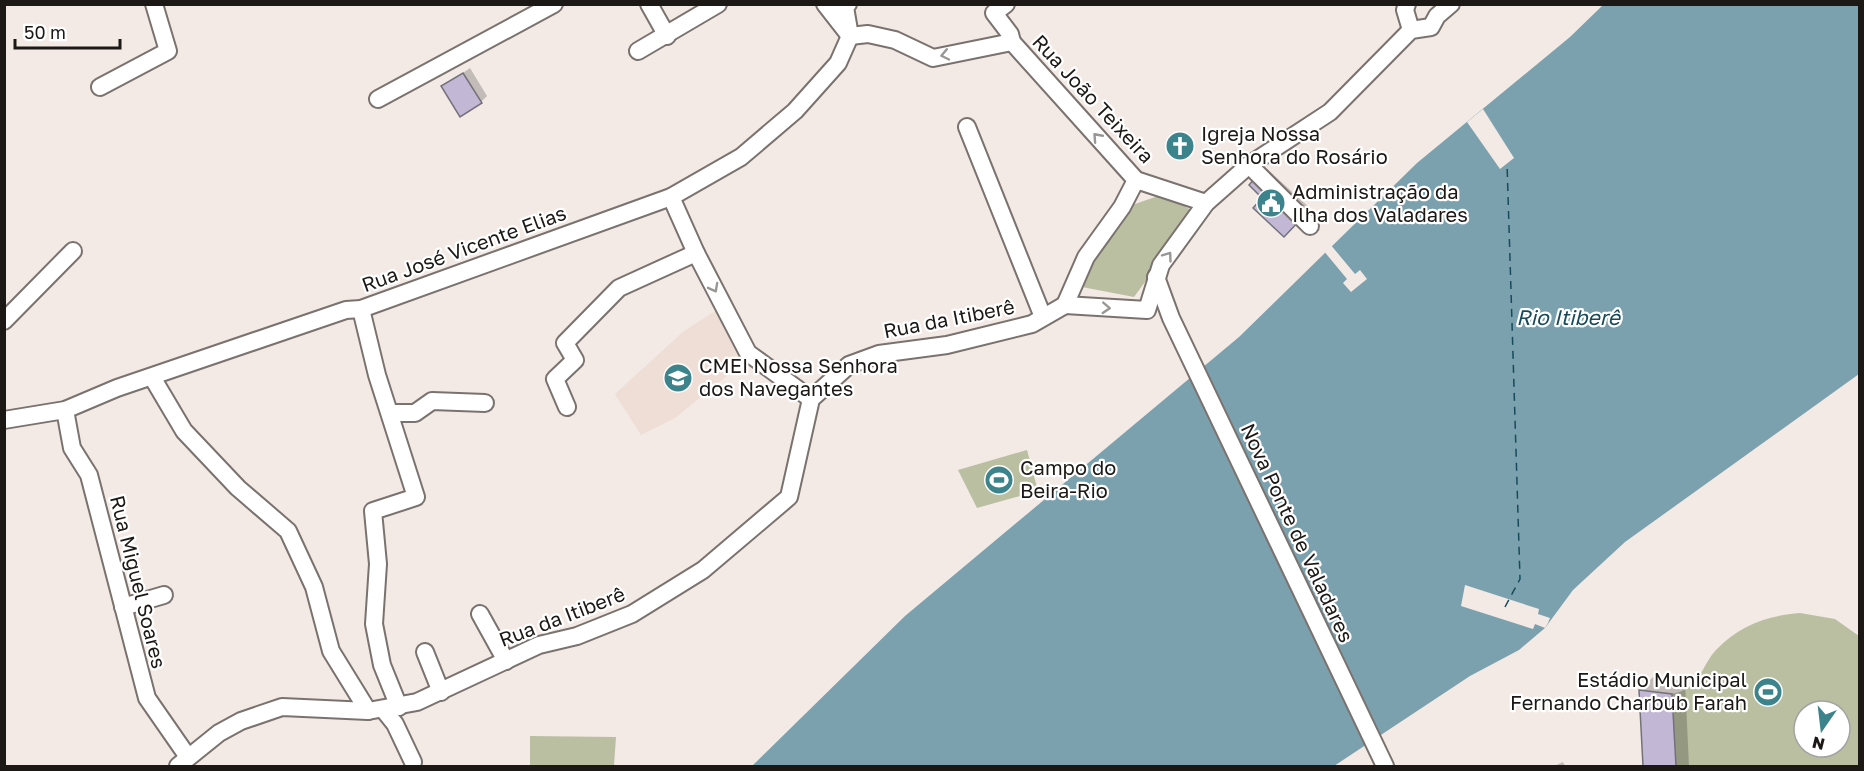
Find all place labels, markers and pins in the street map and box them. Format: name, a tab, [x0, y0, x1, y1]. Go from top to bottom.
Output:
place label: Igreja Nossa Senhora do Rosário	[1201, 121, 1388, 168]
church icon: Igreja Nossa Senhora do Rosário	[1164, 130, 1196, 162]
place label: Administração da Ilha dos Valadares	[1292, 179, 1468, 226]
public building icon: Administração da Ilha dos Valadares	[1255, 187, 1287, 219]
place label: CMEI Nossa Senhora dos Navegantes	[699, 353, 898, 400]
school or university icon: CMEI Nossa Senhora dos Navegantes	[662, 362, 694, 394]
place label: Campo do Beira-Rio	[1020, 455, 1116, 502]
sports icon: Campo do Beira-Rio	[983, 464, 1015, 496]
place label: Estádio Municipal Fernando Charbub Farah	[1510, 667, 1747, 714]
sports icon: Estádio Municipal Fernando Charbub Farah	[1752, 676, 1784, 708]

